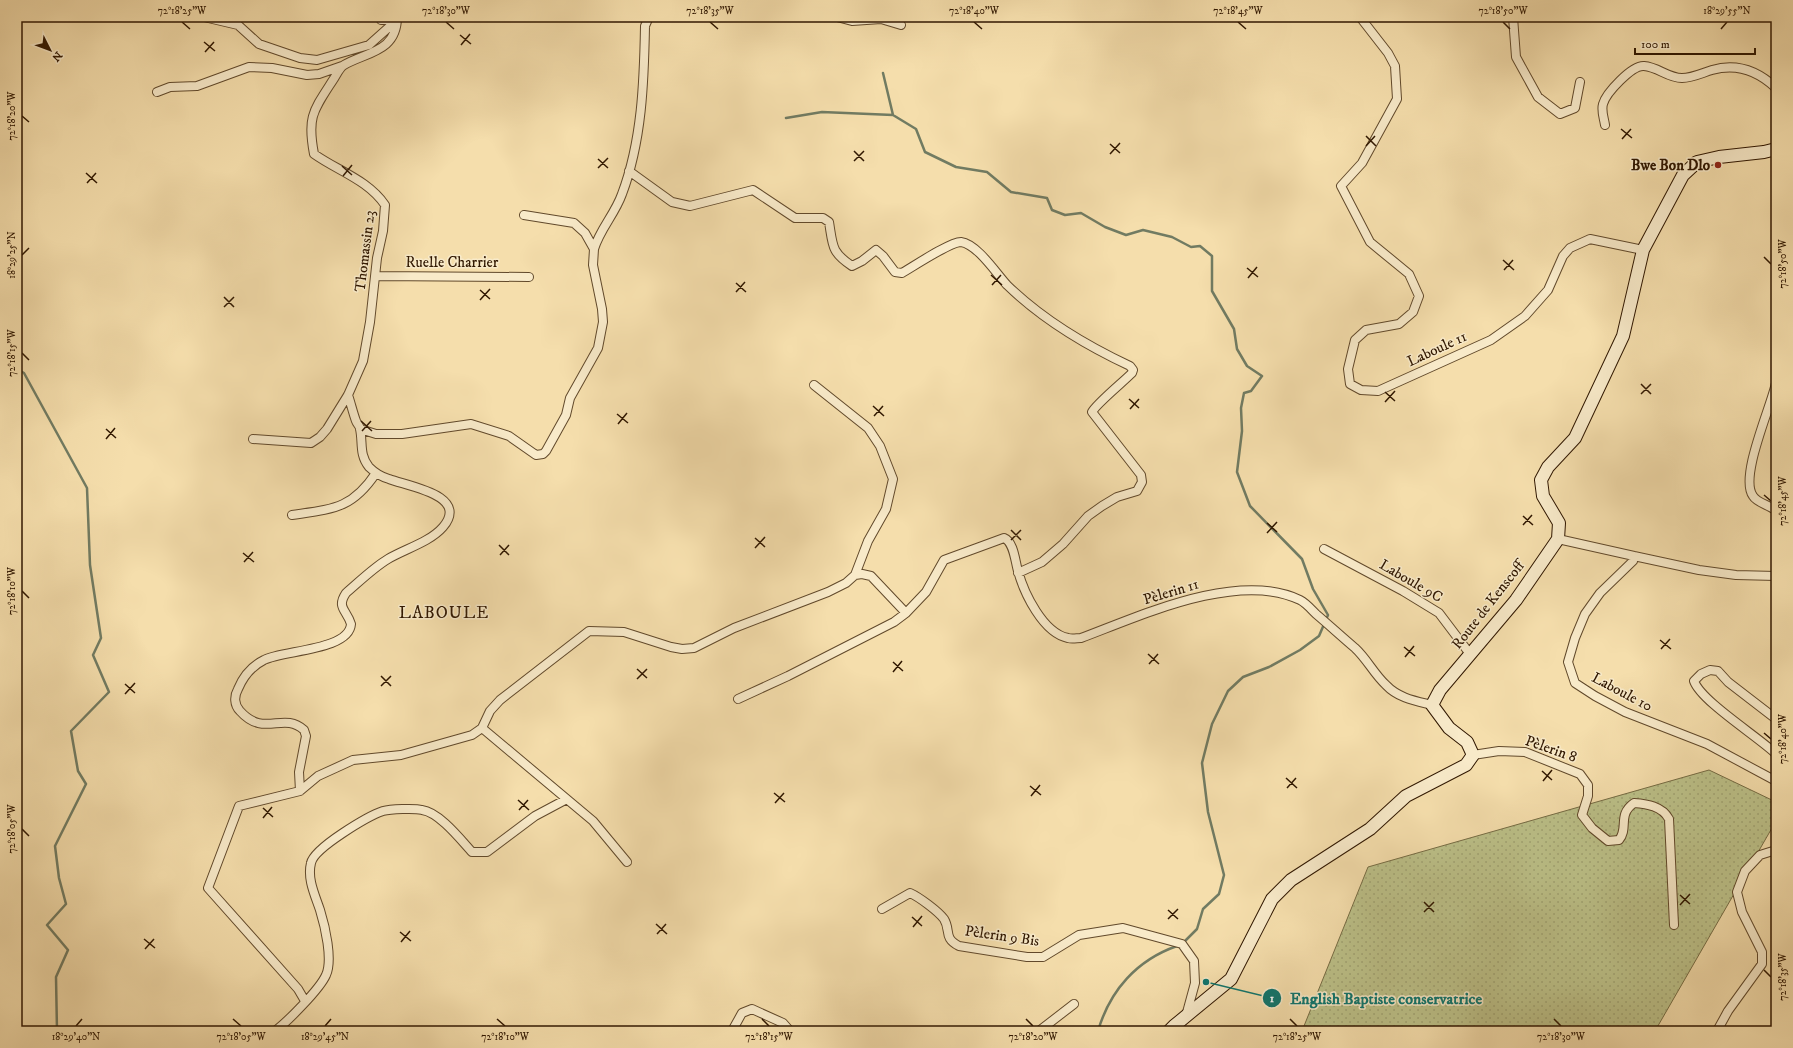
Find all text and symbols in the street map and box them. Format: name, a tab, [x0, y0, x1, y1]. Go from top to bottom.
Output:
text: 72°18'25"W	[158, 5, 207, 17]
text: 72°18'30"W	[422, 5, 471, 17]
text: 72°18'35"W	[686, 5, 735, 17]
text: 72°18'40"W	[949, 5, 1000, 17]
text: 72°18'45"W	[1213, 5, 1264, 17]
text: 72°18'50"W	[1478, 5, 1528, 17]
text: 18°29'55"N	[1703, 5, 1751, 17]
north arrow	[30, 30, 70, 70]
scale bar	[1635, 30, 1755, 56]
text: 100 m	[1641, 37, 1670, 52]
text: N	[48, 48, 65, 64]
text: 72°18'20"W	[6, 91, 18, 141]
place label: Bwe Bon Dlo	[1631, 156, 1711, 175]
marker: Bwe Bon Dlo	[1713, 160, 1723, 170]
street label: Thomassin 23	[351, 209, 379, 293]
text: 18°29'25"N	[6, 231, 18, 279]
text: 72°18'50"W	[1777, 239, 1789, 289]
street label: Ruelle Charrier	[406, 253, 499, 272]
street label: Laboule 11	[1404, 327, 1470, 371]
text: 72°18'15"W	[6, 328, 18, 377]
text: 72°18'45"W	[1777, 475, 1789, 526]
street label: Laboule 9C	[1376, 555, 1446, 607]
street label: Route de Kenscoff	[1448, 555, 1530, 653]
text: 72°18'10"W	[6, 566, 18, 615]
street label: Pèlerin 11	[1141, 575, 1201, 609]
district label: LABOULE	[399, 602, 489, 624]
street label: Laboule 10	[1588, 668, 1656, 716]
text: 72°18'40"W	[1777, 713, 1789, 764]
street label: Pèlerin 8	[1523, 731, 1579, 767]
text: 72°18'05"W	[6, 804, 18, 854]
street label: Pèlerin 9 Bis	[964, 921, 1040, 951]
text: 72°18'35"W	[1777, 952, 1789, 1001]
callout: English Baptiste conservatrice	[1262, 984, 1490, 1012]
text: English Baptiste conservatrice	[1290, 989, 1482, 1009]
text: 1	[1270, 991, 1275, 1006]
text: 18°29'40"N	[52, 1031, 100, 1043]
text: 72°18'05"W	[216, 1031, 266, 1043]
text: 18°29'45"N	[301, 1031, 349, 1043]
text: 72°18'10"W	[481, 1031, 530, 1043]
text: 72°18'15"W	[745, 1031, 794, 1043]
text: 72°18'20"W	[1008, 1031, 1058, 1043]
text: 72°18'25"W	[1273, 1031, 1322, 1043]
text: 72°18'30"W	[1537, 1031, 1586, 1043]

